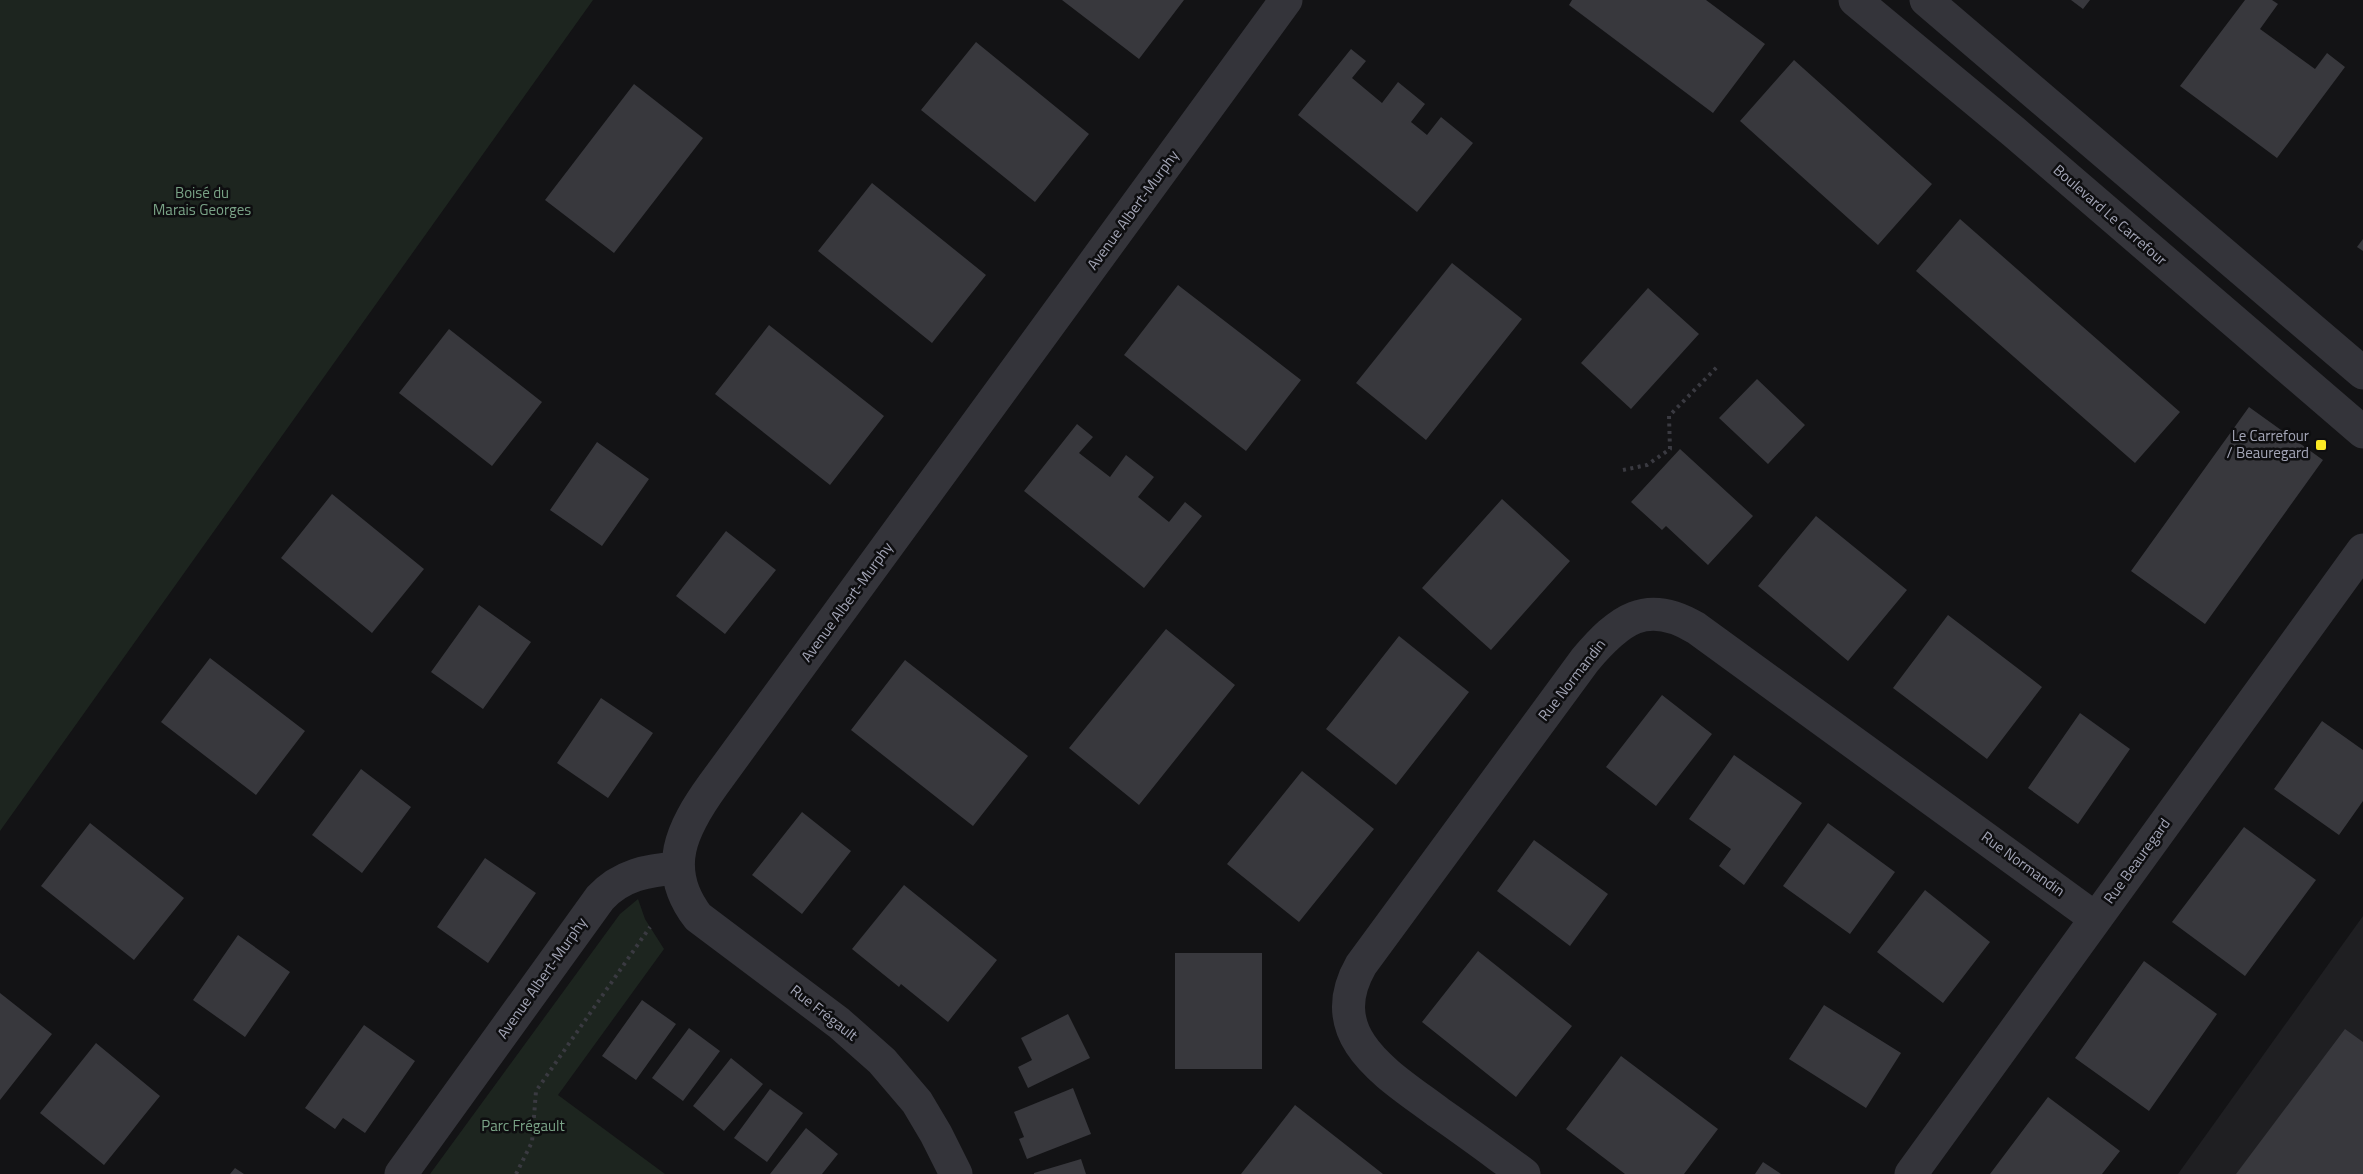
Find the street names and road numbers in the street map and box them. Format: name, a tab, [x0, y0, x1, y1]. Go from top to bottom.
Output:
street label: Avenue Albert-Murphy	[1081, 145, 1184, 275]
street label: Boulevard Le Carrefour	[2048, 159, 2172, 271]
street label: Avenue Albert-Murphy	[795, 537, 898, 667]
street label: Rue Normandin	[1532, 634, 1611, 726]
street label: Rue Beauregard	[2098, 813, 2176, 908]
street label: Rue Normandin	[1977, 825, 2070, 902]
street label: Avenue Albert-Murphy	[491, 912, 592, 1043]
street label: Rue Frégault	[786, 979, 864, 1047]

